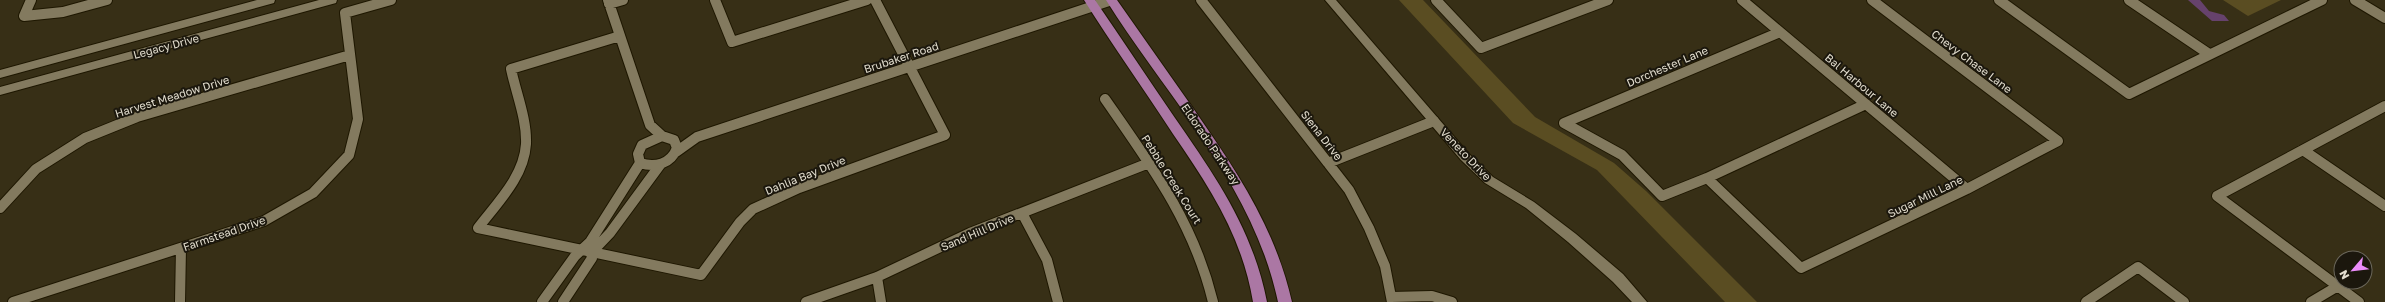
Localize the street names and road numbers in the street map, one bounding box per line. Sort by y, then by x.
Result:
street label: Chevy Chase Lane [1929,27,2015,95]
street label: Legacy Drive [132,31,200,61]
street label: Brubaker Road [862,39,940,75]
street label: Dorchester Lane [1624,43,1710,89]
street label: Bal Harbour Lane [1823,51,1901,119]
street label: Harvest Meadow Drive [113,72,231,120]
street label: Eldorado Parkway [1179,101,1243,187]
street label: Siena Drive [1299,108,1345,162]
street label: Veneto Drive [1438,125,1494,183]
street label: Pebble Creek Court [1139,132,1205,226]
street label: Dahlia Bay Drive [763,153,847,197]
street label: Sugar Mill Lane [1885,172,1965,220]
street label: Sand Hill Drive [939,211,1015,253]
street label: Farmstead Drive [181,213,267,253]

